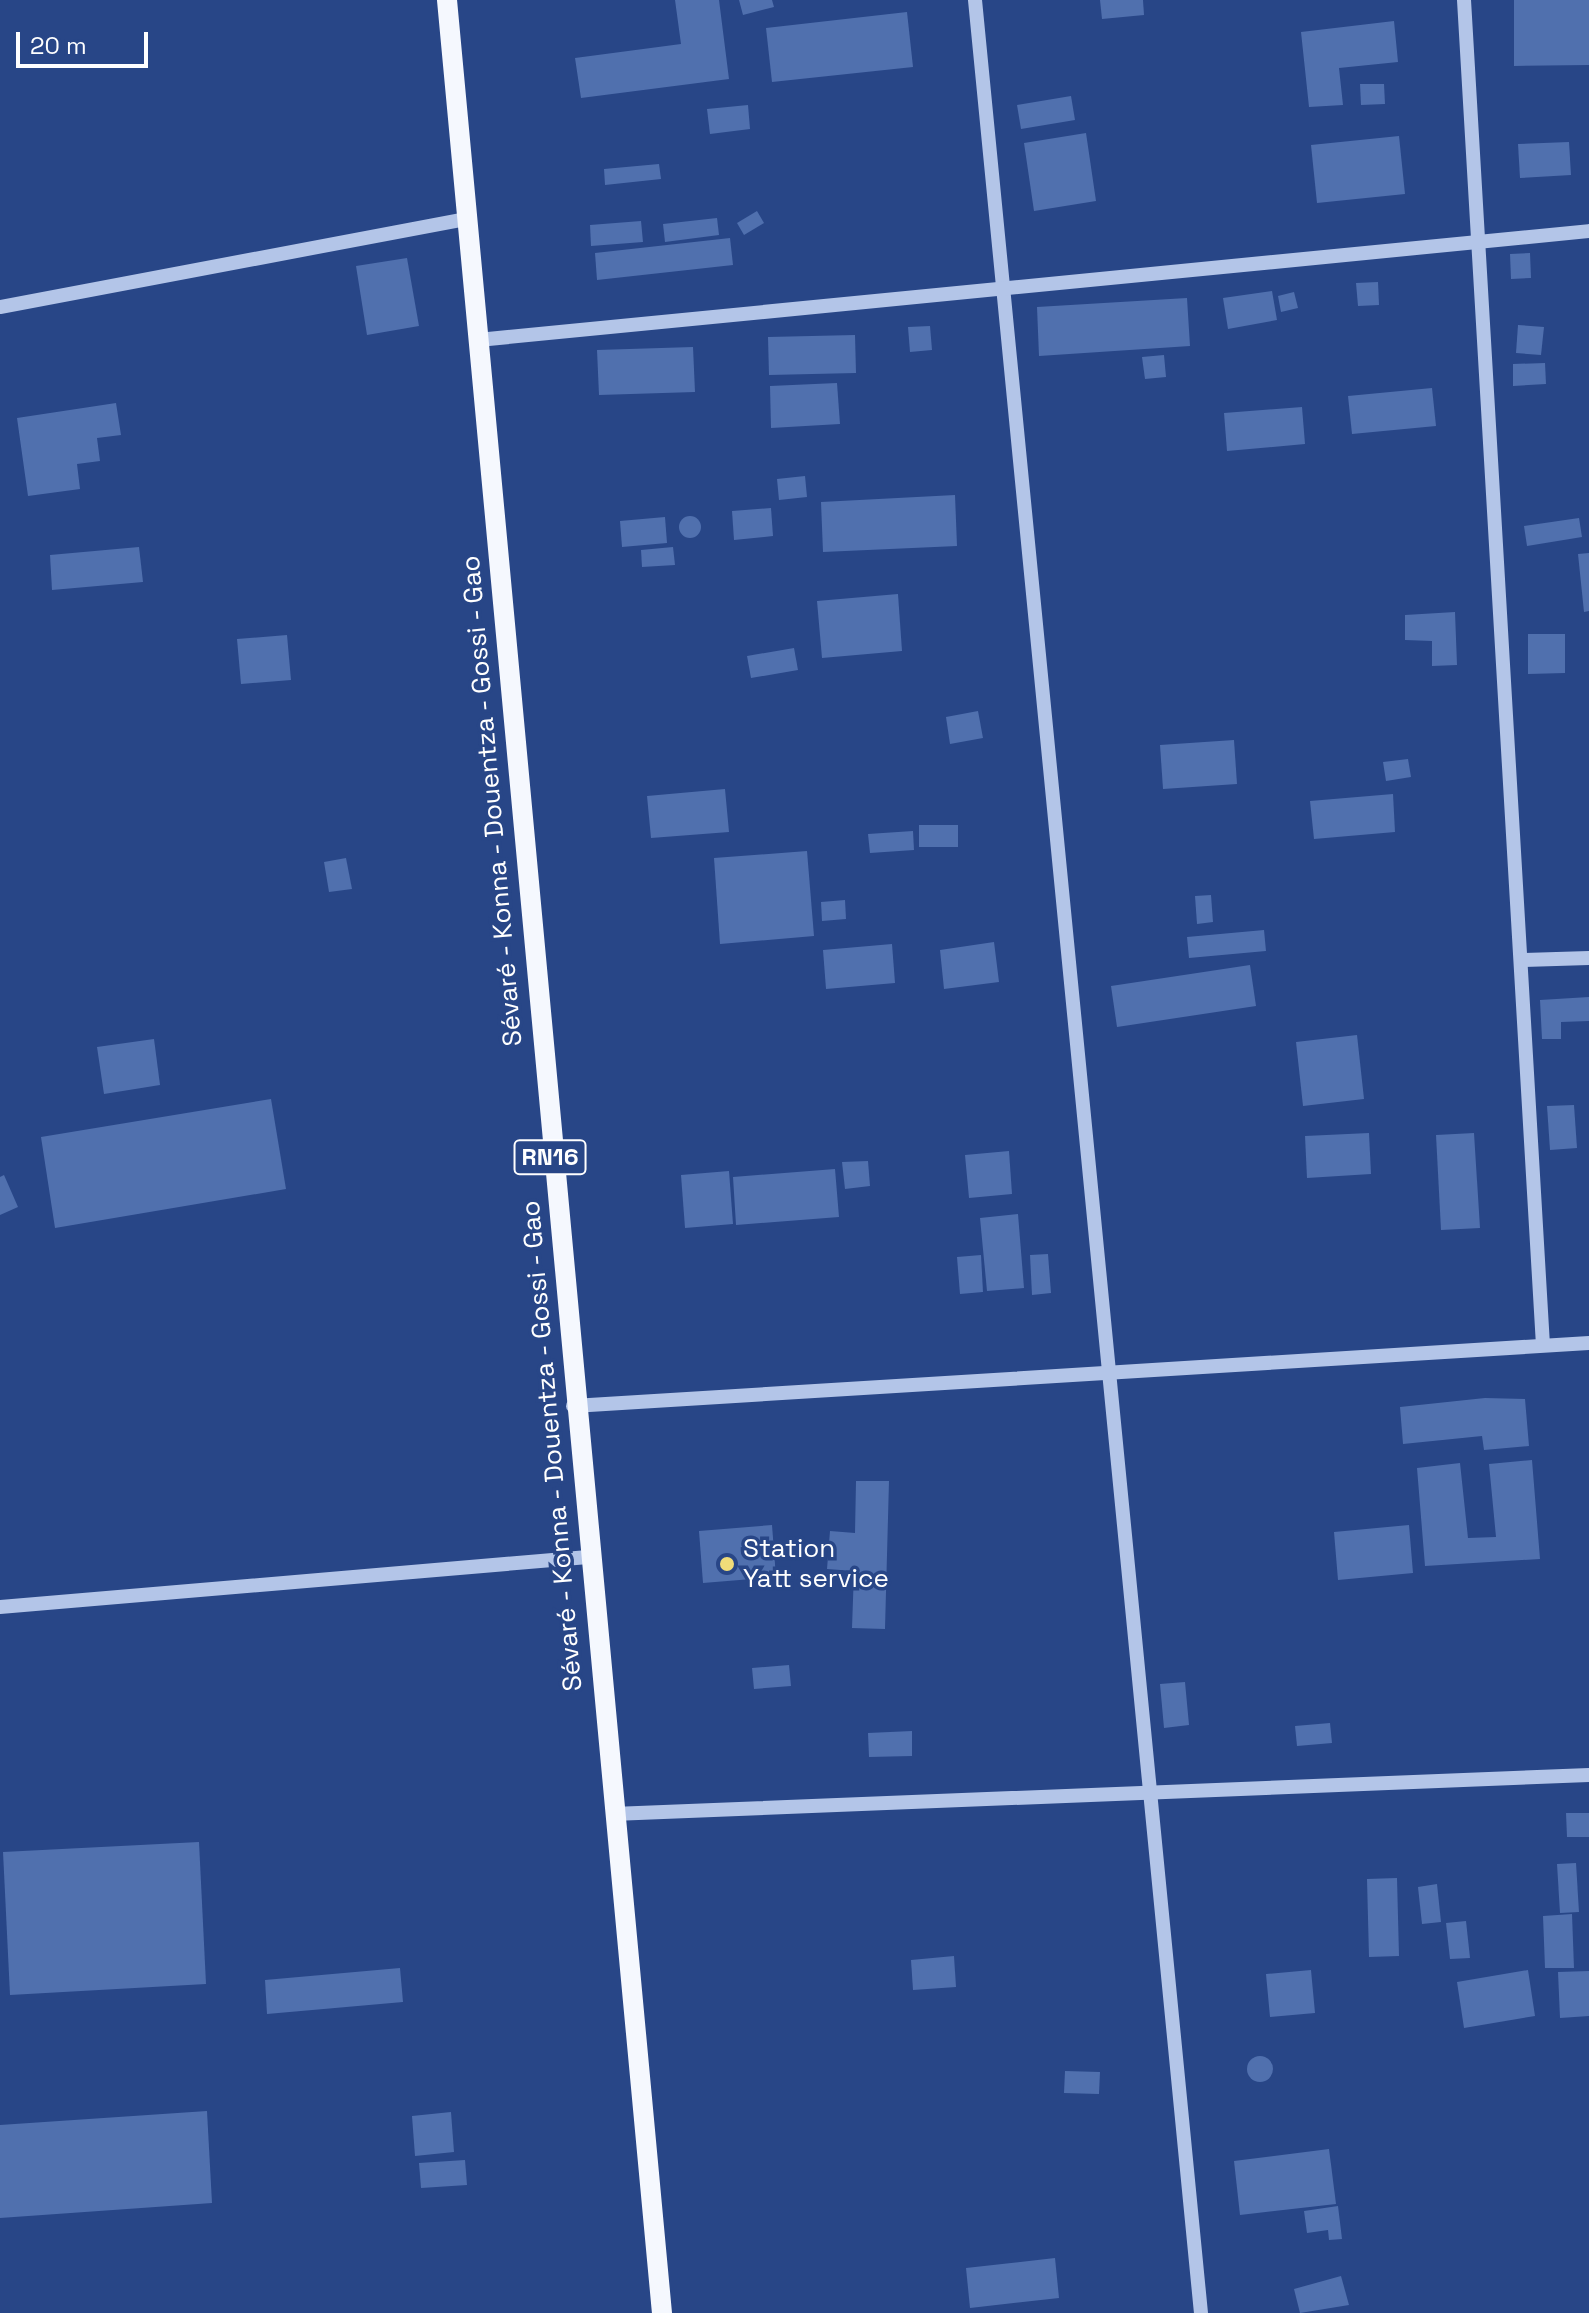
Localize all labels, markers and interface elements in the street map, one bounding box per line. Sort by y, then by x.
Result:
scale bar [20,16,152,66]
text: 20 m [30,30,87,61]
street label: Sévaré - Konna - Douentza - Gossi - Gao [455,551,529,1051]
road number: RN16 [512,1137,588,1177]
street label: Sévaré - Konna - Douentza - Gossi - Gao [515,1196,589,1696]
place label: Station Yatt service [743,1533,889,1594]
marker: Station Yatt service [718,1555,736,1573]

